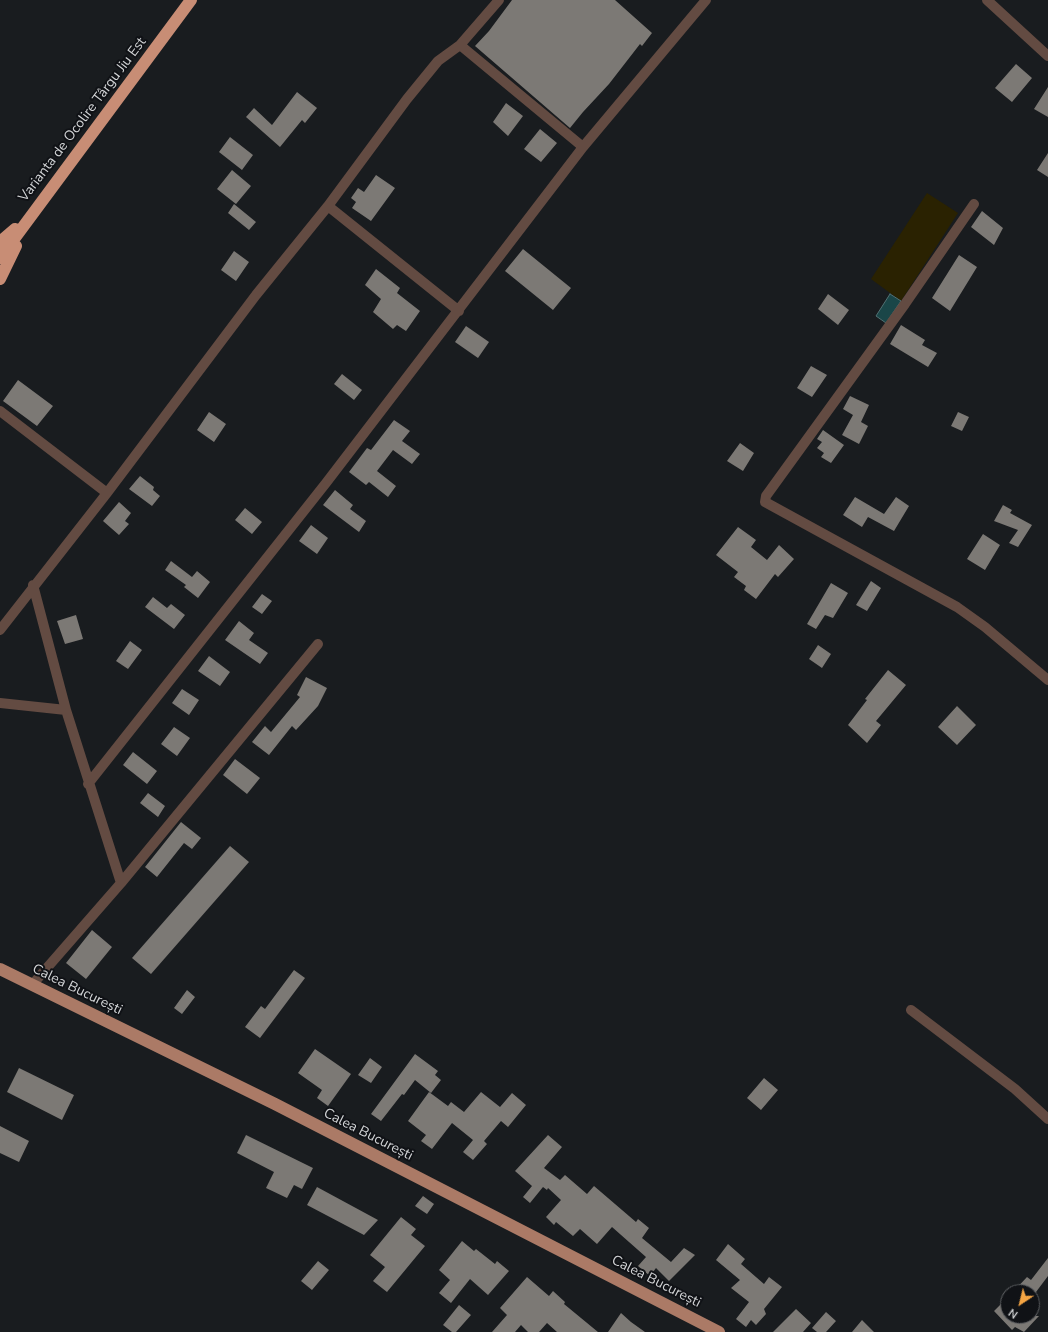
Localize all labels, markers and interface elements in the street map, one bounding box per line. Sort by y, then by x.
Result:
street label: Varianta de Ocolire Târgu Jiu Est [16,34,150,206]
street label: Calea București [29,961,125,1019]
street label: Calea București [321,1105,415,1165]
street label: Calea București [609,1252,703,1312]
north arrow [1000,1284,1040,1324]
text: N [1006,1305,1021,1322]

